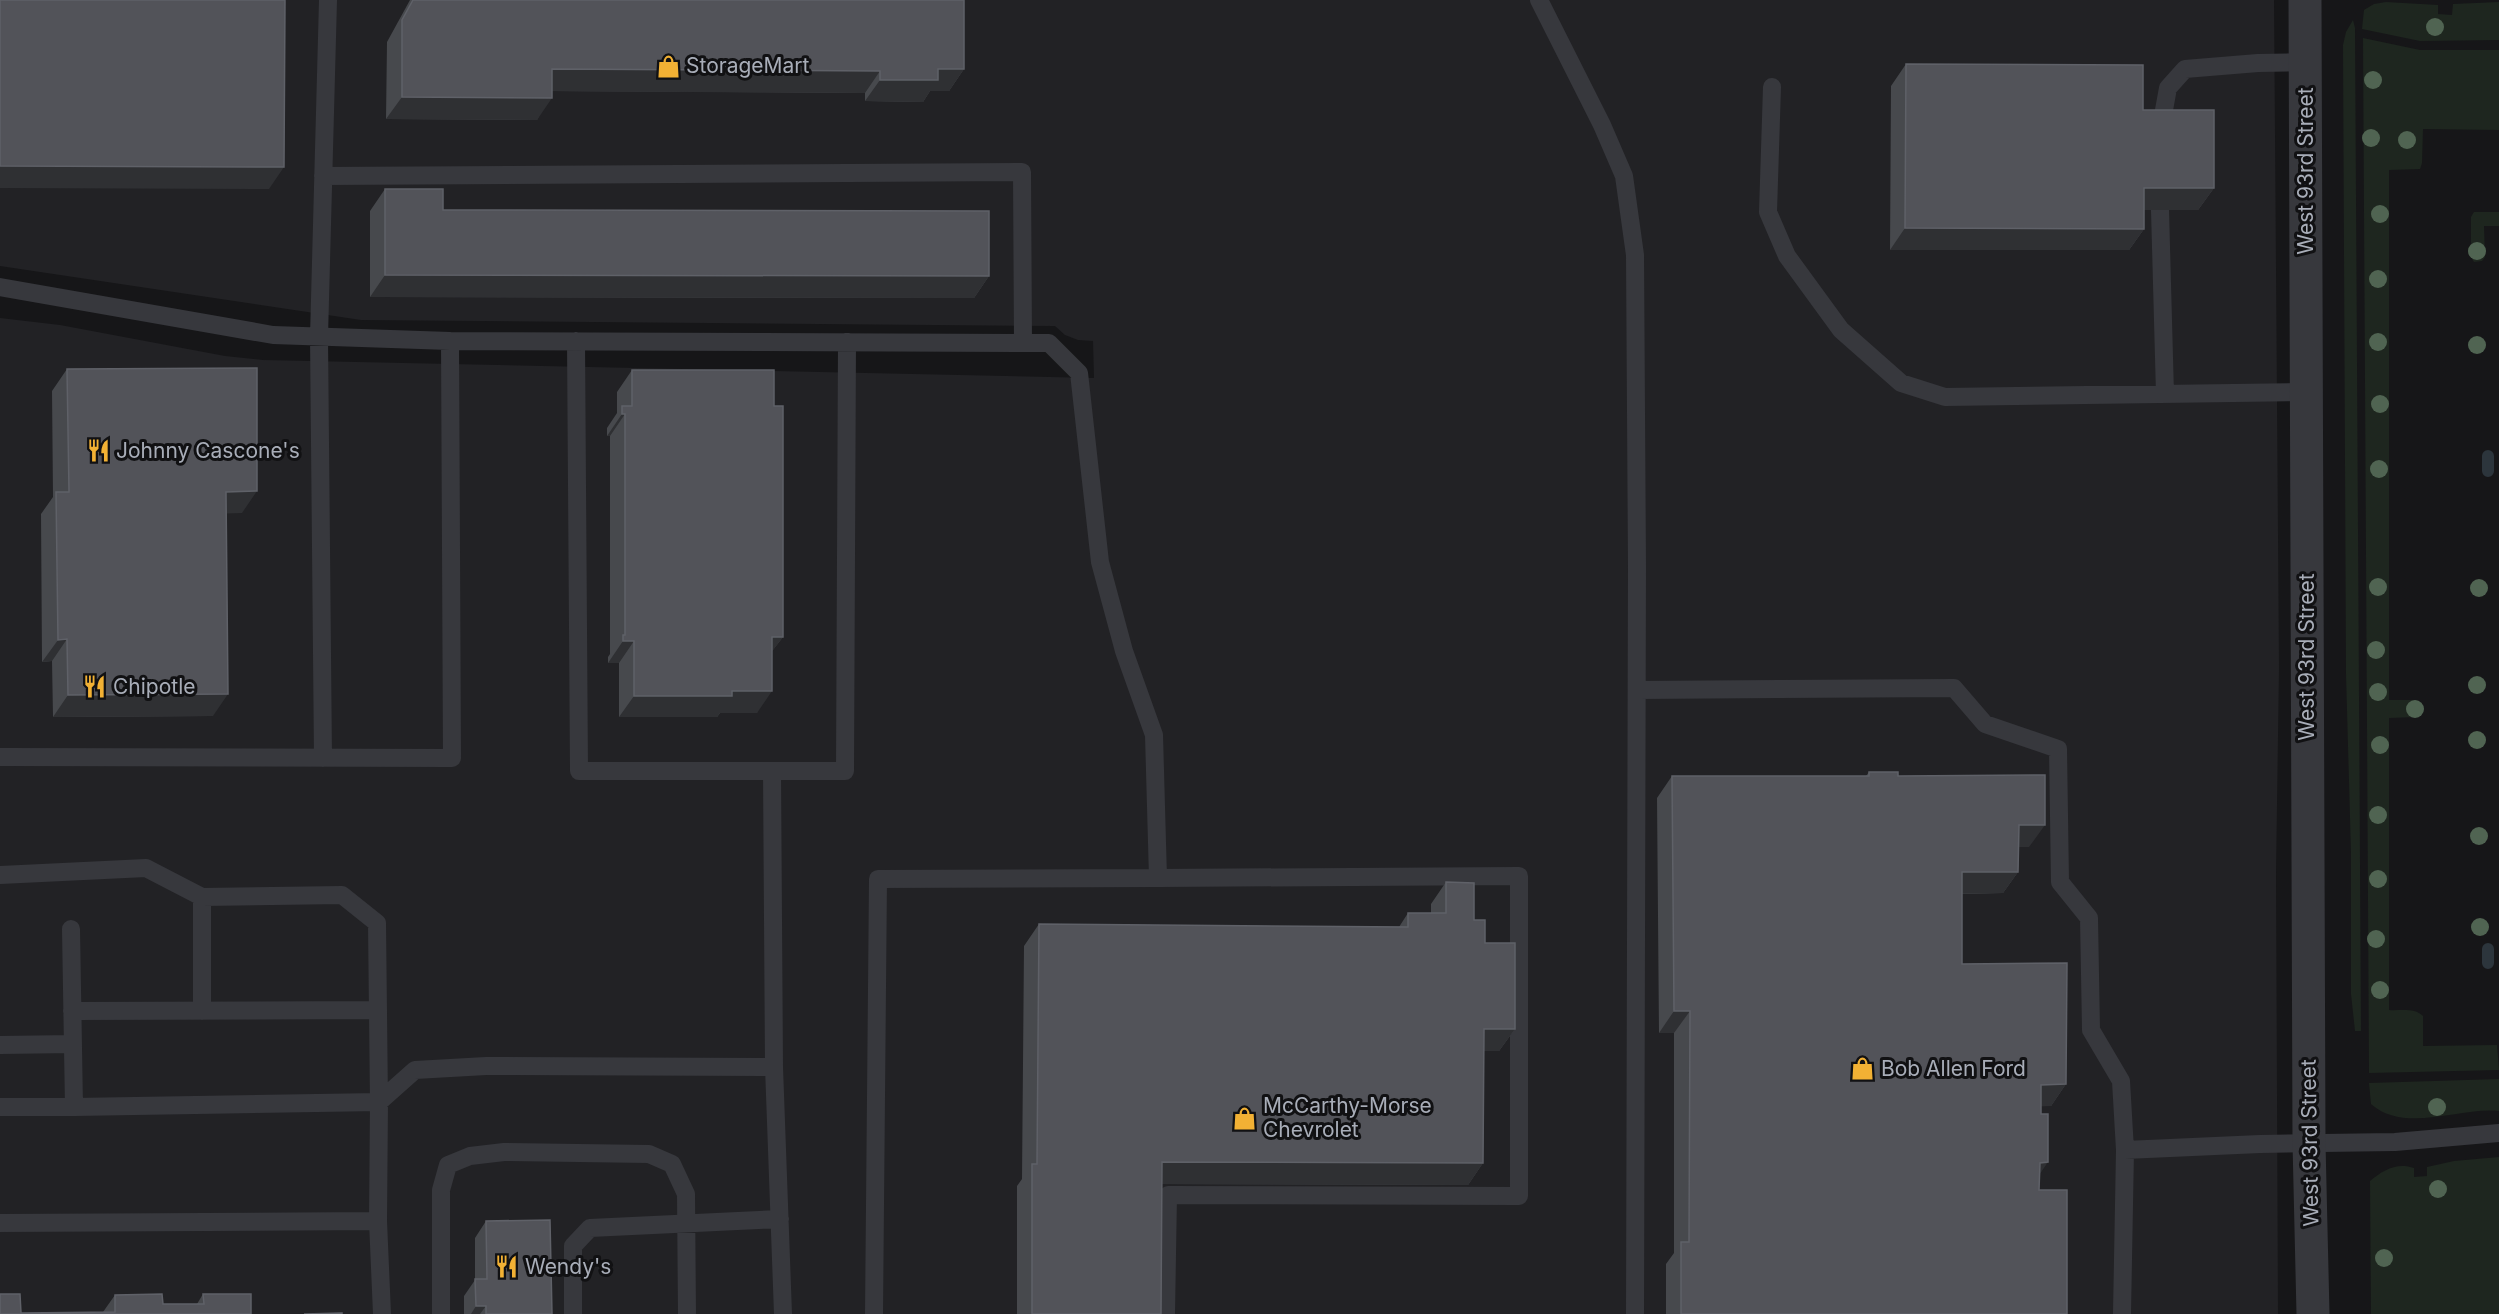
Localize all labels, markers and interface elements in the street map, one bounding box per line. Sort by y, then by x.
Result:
shop icon: StorageMart [655,53,681,79]
place label: StorageMart [686,53,810,78]
street label: West 93rd Street [2293,87,2318,255]
restaurant icon: Johnny Cascone's [85,438,111,464]
place label: Johnny Cascone's [116,438,300,463]
street label: West 93rd Street [2294,573,2319,741]
restaurant icon: Chipotle [82,674,108,700]
place label: Chipotle [113,674,196,699]
shop icon: Bob Allen Ford [1850,1056,1876,1082]
place label: Bob Allen Ford [1881,1056,2026,1081]
street label: West 93rd Street [2296,1059,2323,1227]
place label: McCarthy-Morse Chevrolet [1263,1093,1432,1142]
shop icon: McCarthy-Morse Chevrolet [1232,1105,1258,1131]
restaurant icon: Wendy's [494,1254,520,1280]
place label: Wendy's [525,1254,611,1279]

